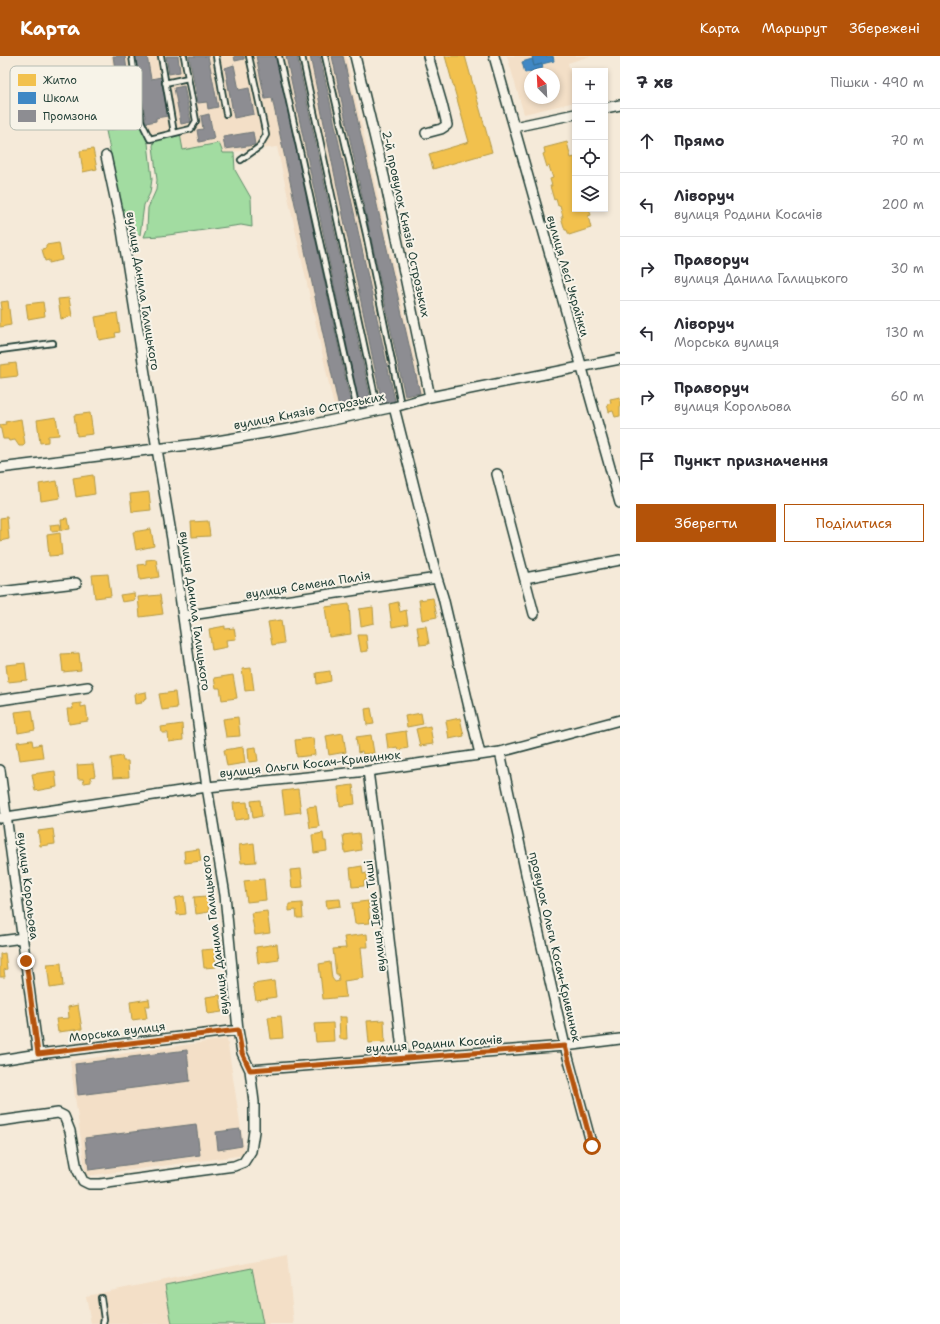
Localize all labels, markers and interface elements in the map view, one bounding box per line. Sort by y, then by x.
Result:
text: Карта [20,16,80,41]
text: Карта [700,19,740,37]
text: Маршрут [762,19,827,37]
text: Збережені [849,19,920,37]
legend [10,66,142,130]
north arrow [524,68,560,104]
map controls [572,68,608,212]
button: + [572,68,608,104]
text: 7 хв [636,71,673,93]
text: Житло [43,73,77,88]
text: Пішки · 490 m [830,74,924,91]
text: Школи [43,91,79,106]
button: − [572,104,608,140]
text: Промзона [43,109,97,124]
street label: 2-й провулок Князів Острозьких [378,129,434,319]
icon: ahead [636,130,658,152]
text: Прямо [674,131,724,151]
text: 70 m [890,132,924,149]
button: locate [572,140,608,176]
button: layers [572,176,608,212]
text: Ліворуч [674,186,734,206]
icon: left [636,194,658,216]
text: 200 m [882,196,924,213]
text: вулиця Родини Косачів [674,206,822,223]
street label: вулиця Данила Галицького [123,210,163,372]
street label: вулиця Лесі Українки [543,213,593,339]
text: Праворуч [674,250,749,270]
icon: right [636,258,658,280]
text: 30 m [890,260,924,277]
text: вулиця Данила Галицького [674,270,848,287]
text: Ліворуч [674,314,734,334]
icon: left [636,322,658,344]
text: 130 m [886,324,924,341]
text: Морська вулиця [674,334,779,351]
text: Праворуч [674,378,749,398]
icon: right [636,386,658,408]
text: 60 m [891,388,924,405]
street label: вулиця Князів Острозьких [232,389,386,433]
text: вулиця Корольова [674,398,791,415]
icon: arrive [636,450,658,472]
text: Пункт призначення [674,451,829,471]
button: Зберегти [636,504,776,542]
button: Поділитися [784,504,924,542]
street label: вулиця Данила Галицького [176,530,214,692]
street label: вулиця Семена Палія [244,567,372,603]
street label: вулиця Ольги Косач-Кривинюк [219,746,402,781]
street label: вулиця Корольова [13,831,43,941]
street label: провулок Ольги Косач-Кривинюк [525,850,585,1044]
street label: вулиця Данила Галицького [197,854,233,1016]
street label: вулиця Івана Тиші [360,859,390,973]
route end [17,952,35,970]
street label: Морська вулиця [68,1018,166,1046]
street label: вулиця Родини Косачів [365,1031,503,1057]
route start [583,1137,601,1155]

